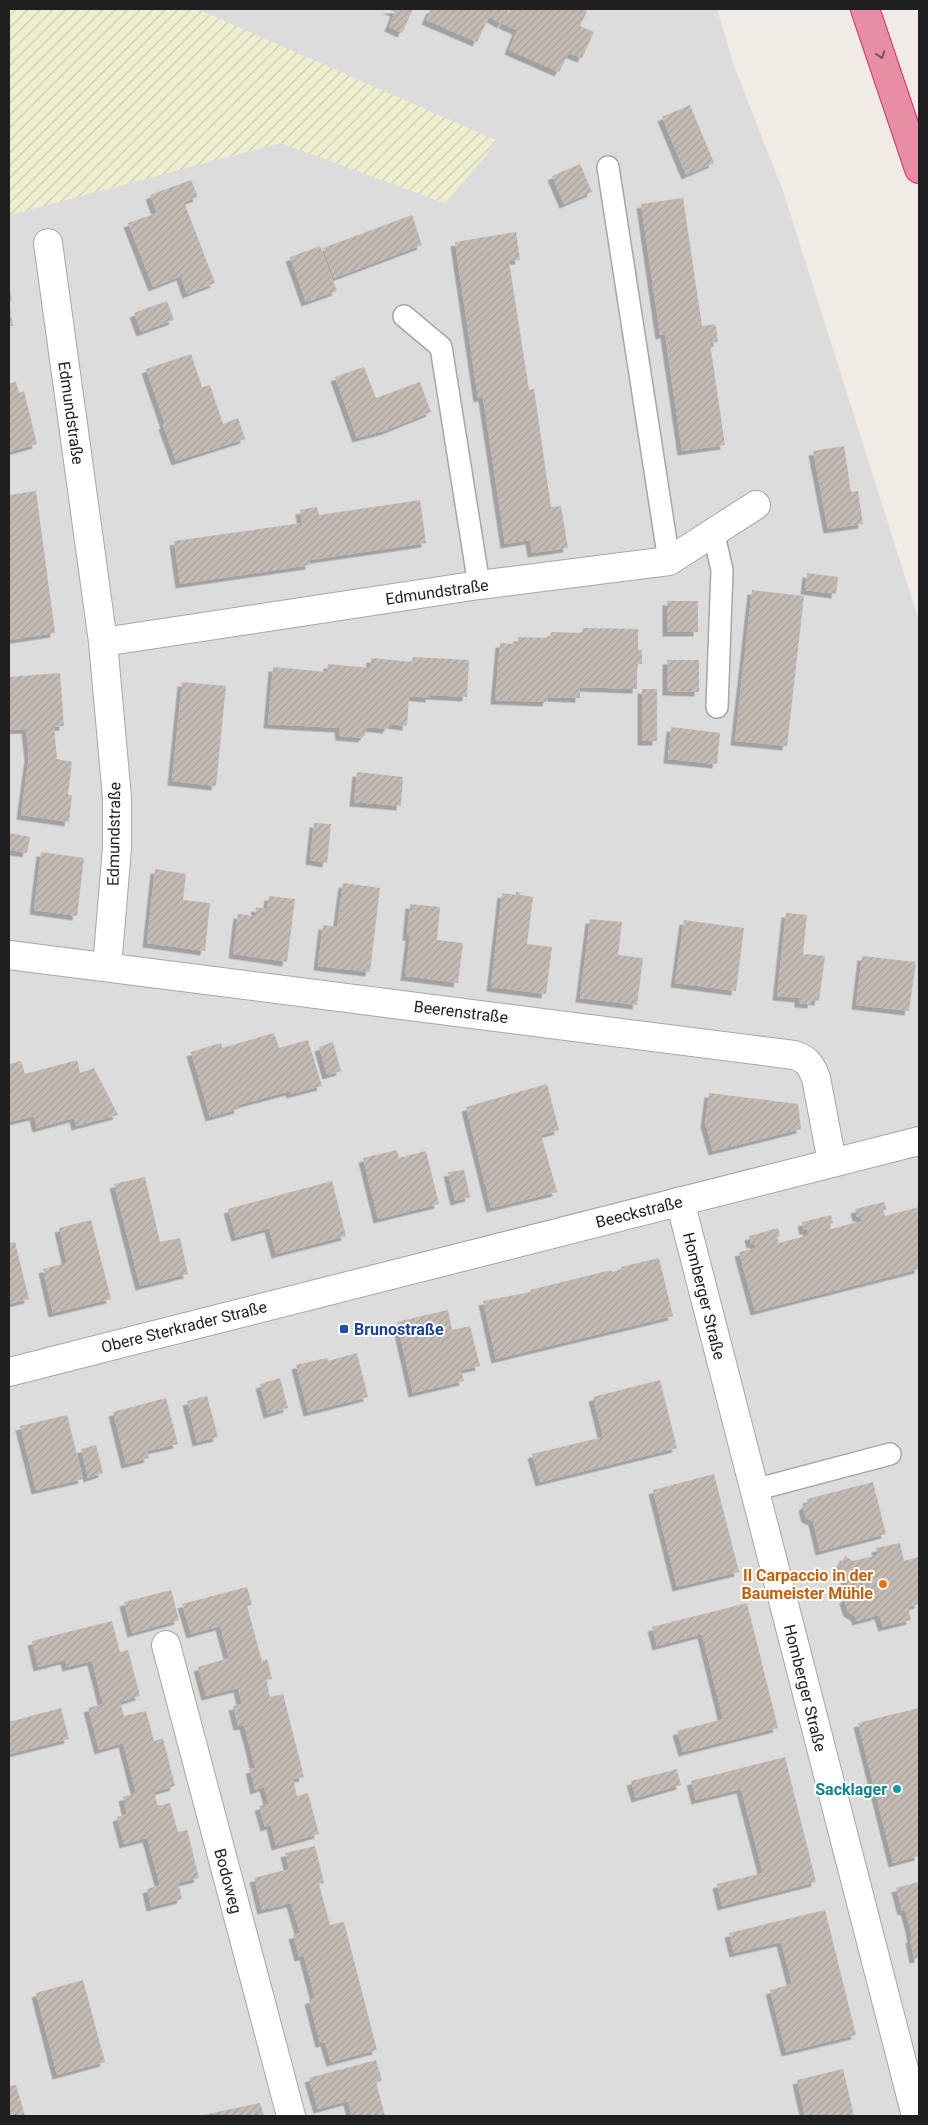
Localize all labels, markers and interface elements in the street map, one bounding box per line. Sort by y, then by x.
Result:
one-way arrow [875,50,885,59]
street label: Edmundstraße [54,360,88,466]
street label: Edmundstraße [384,575,490,609]
street label: Edmundstraße [104,782,124,886]
street label: Beerenstraße [413,997,509,1027]
street label: Beeckstraße [594,1192,684,1232]
street label: Homberger Straße [679,1230,729,1362]
street label: Obere Sterkrader Straße [99,1297,269,1357]
place label: Brunostraße [354,1320,444,1339]
marker: Brunostraße [338,1323,350,1335]
place label: Il Carpaccio in der Baumeister Mühle [742,1566,873,1603]
marker: Il Carpaccio in der Baumeister Mühle [877,1578,889,1590]
street label: Homberger Straße [780,1622,830,1754]
place label: Sacklager [815,1780,887,1799]
marker: Sacklager [891,1783,903,1795]
street label: Bodoweg [210,1846,246,1916]

